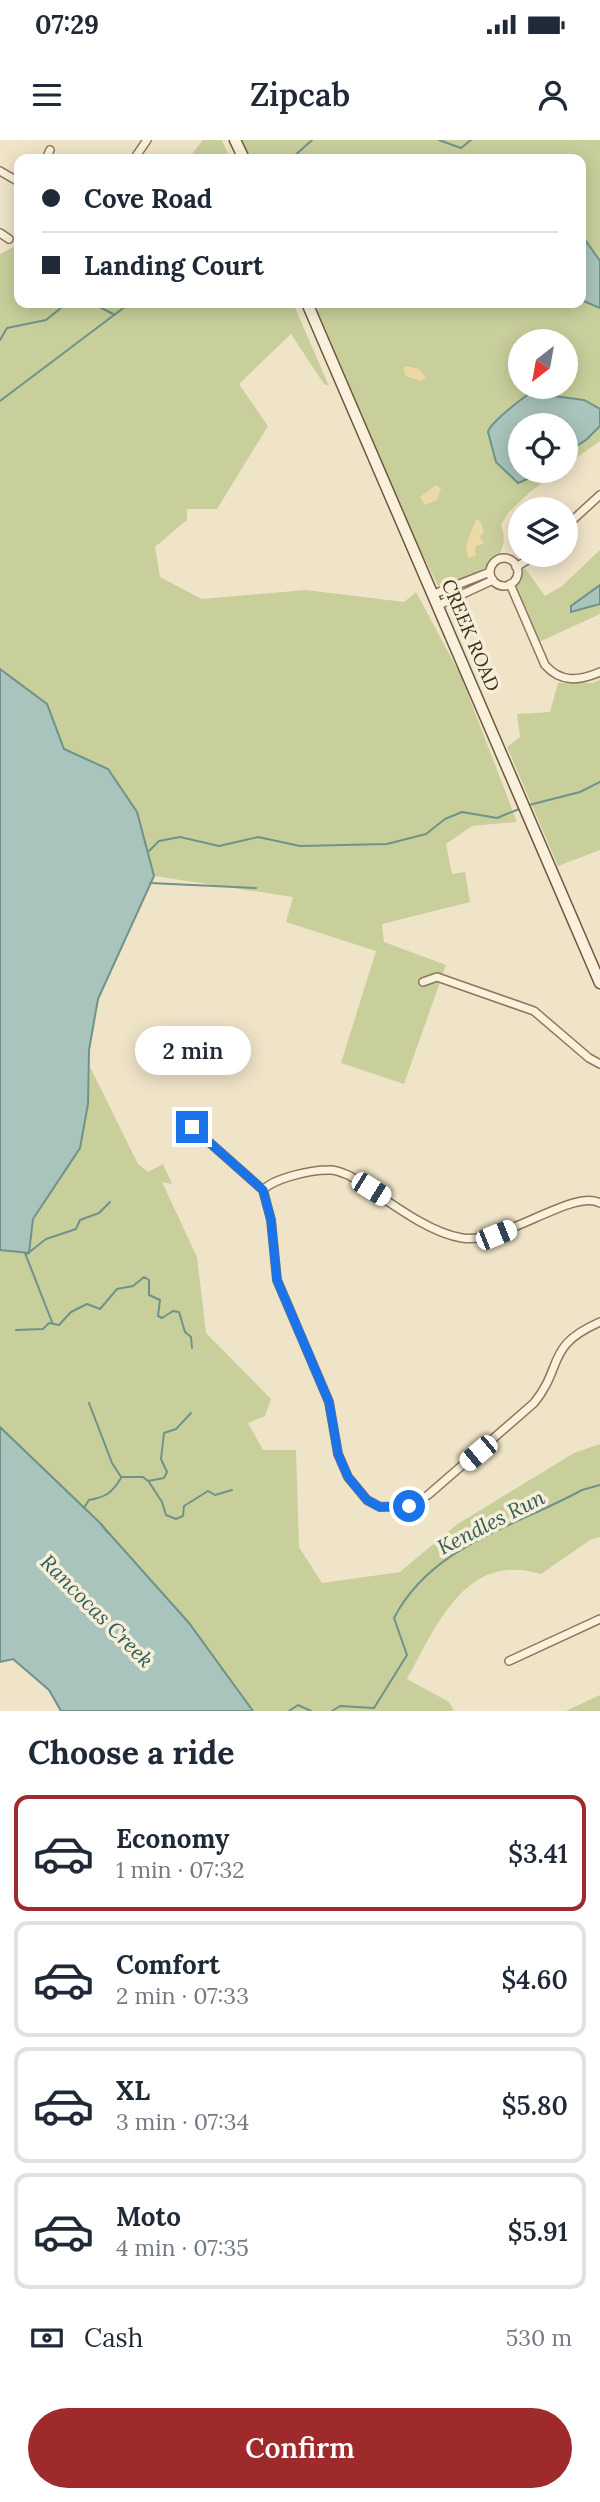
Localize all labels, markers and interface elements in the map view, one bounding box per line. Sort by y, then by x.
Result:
text: 07:29 [35,8,99,41]
text: Zipcab [250,74,350,115]
icon: menu [28,76,66,114]
icon: person [534,76,572,114]
text: Cove Road [84,182,212,215]
text: Landing Court [84,249,264,282]
north arrow [508,329,578,399]
map controls [508,329,578,567]
button: locate [508,413,578,483]
button: layers [508,497,578,567]
street label: CREEK ROAD [437,575,505,695]
callout: 2 min [134,1026,250,1074]
text: 2 min [163,1036,223,1065]
route end [176,1111,208,1143]
car [348,1169,395,1209]
car [473,1217,520,1253]
car [456,1431,501,1475]
water label: Kendles Run [433,1483,549,1561]
route start [393,1490,425,1522]
water label: Rancocas Creek [35,1549,159,1673]
text: Choose a ride [28,1732,235,1773]
icon: car [32,1822,95,1885]
text: Economy [116,1822,229,1855]
text: $3.41 [508,1837,568,1870]
text: 1 min · 07:32 [116,1855,245,1884]
icon: car [32,1948,95,2011]
text: Comfort [116,1948,220,1981]
text: $4.60 [502,1963,568,1996]
text: 2 min · 07:33 [116,1981,249,2010]
icon: car [32,2074,95,2137]
text: XL [116,2074,150,2107]
text: $5.80 [502,2089,568,2122]
text: 3 min · 07:34 [116,2107,249,2136]
icon: car [32,2200,95,2263]
text: Moto [116,2200,181,2233]
text: $5.91 [508,2215,568,2248]
text: 4 min · 07:35 [116,2233,249,2262]
icon: cash [28,2319,66,2357]
text: Cash [84,2321,143,2354]
text: 530 m [506,2323,572,2352]
button: Confirm [28,2408,572,2488]

